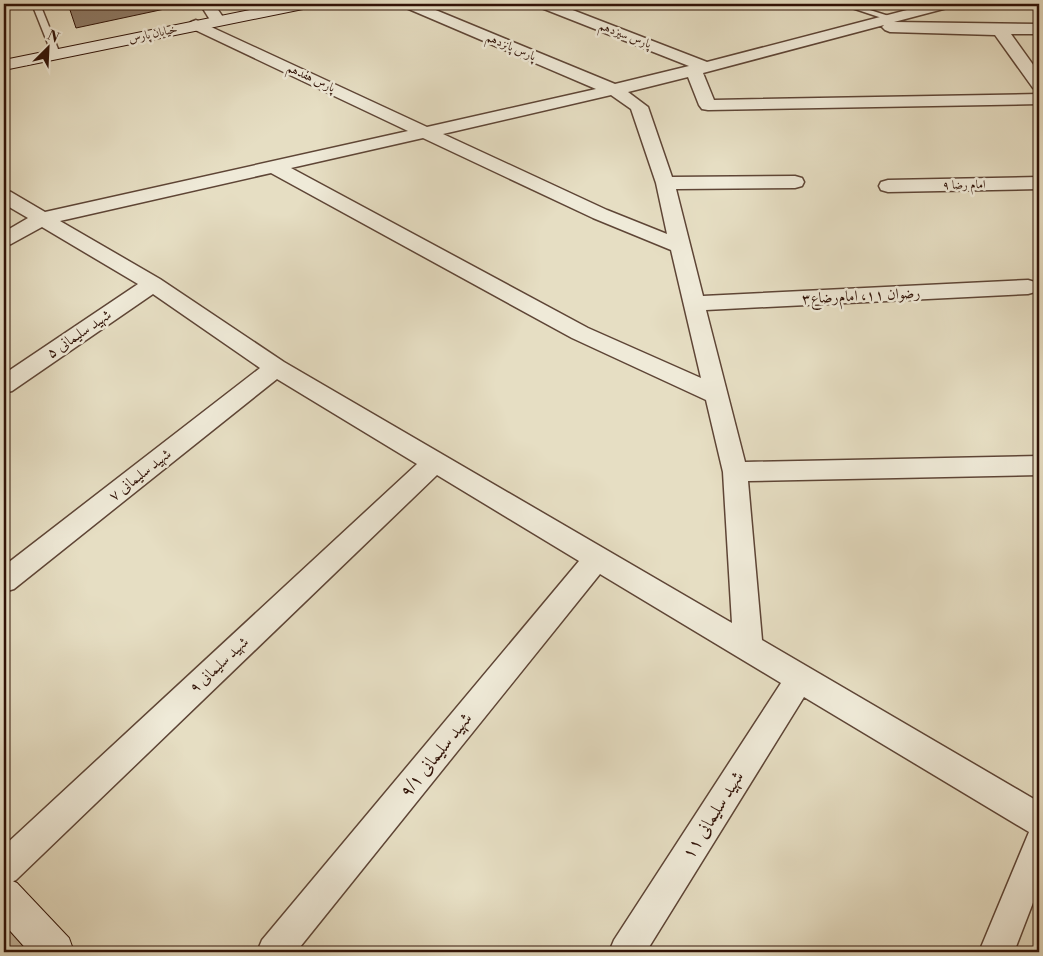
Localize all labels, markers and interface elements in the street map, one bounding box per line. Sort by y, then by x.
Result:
street label: پارس‌ سیزدهم [596,18,654,55]
street label: خیابان پارس [127,21,179,47]
north arrow [22,22,72,72]
text: N [44,27,62,48]
street label: پارس‌ پانزدهم [483,30,539,67]
street label: پارس‌ هفدهم [283,60,338,99]
street label: امام رضا ۹ [942,177,986,196]
street label: رضوان ۱۱، امام‌رضا‌ع‌۳ [801,283,921,312]
street label: شهید سلیمانی ۵ [43,305,115,363]
street label: شهید سلیمانی ۷ [105,445,175,505]
street label: شهید سلیمانی ۹ [185,633,253,697]
street label: شهید سلیمانی ۹/۱ [395,708,477,802]
street label: شهید سلیمانی ۱۱ [677,767,749,863]

